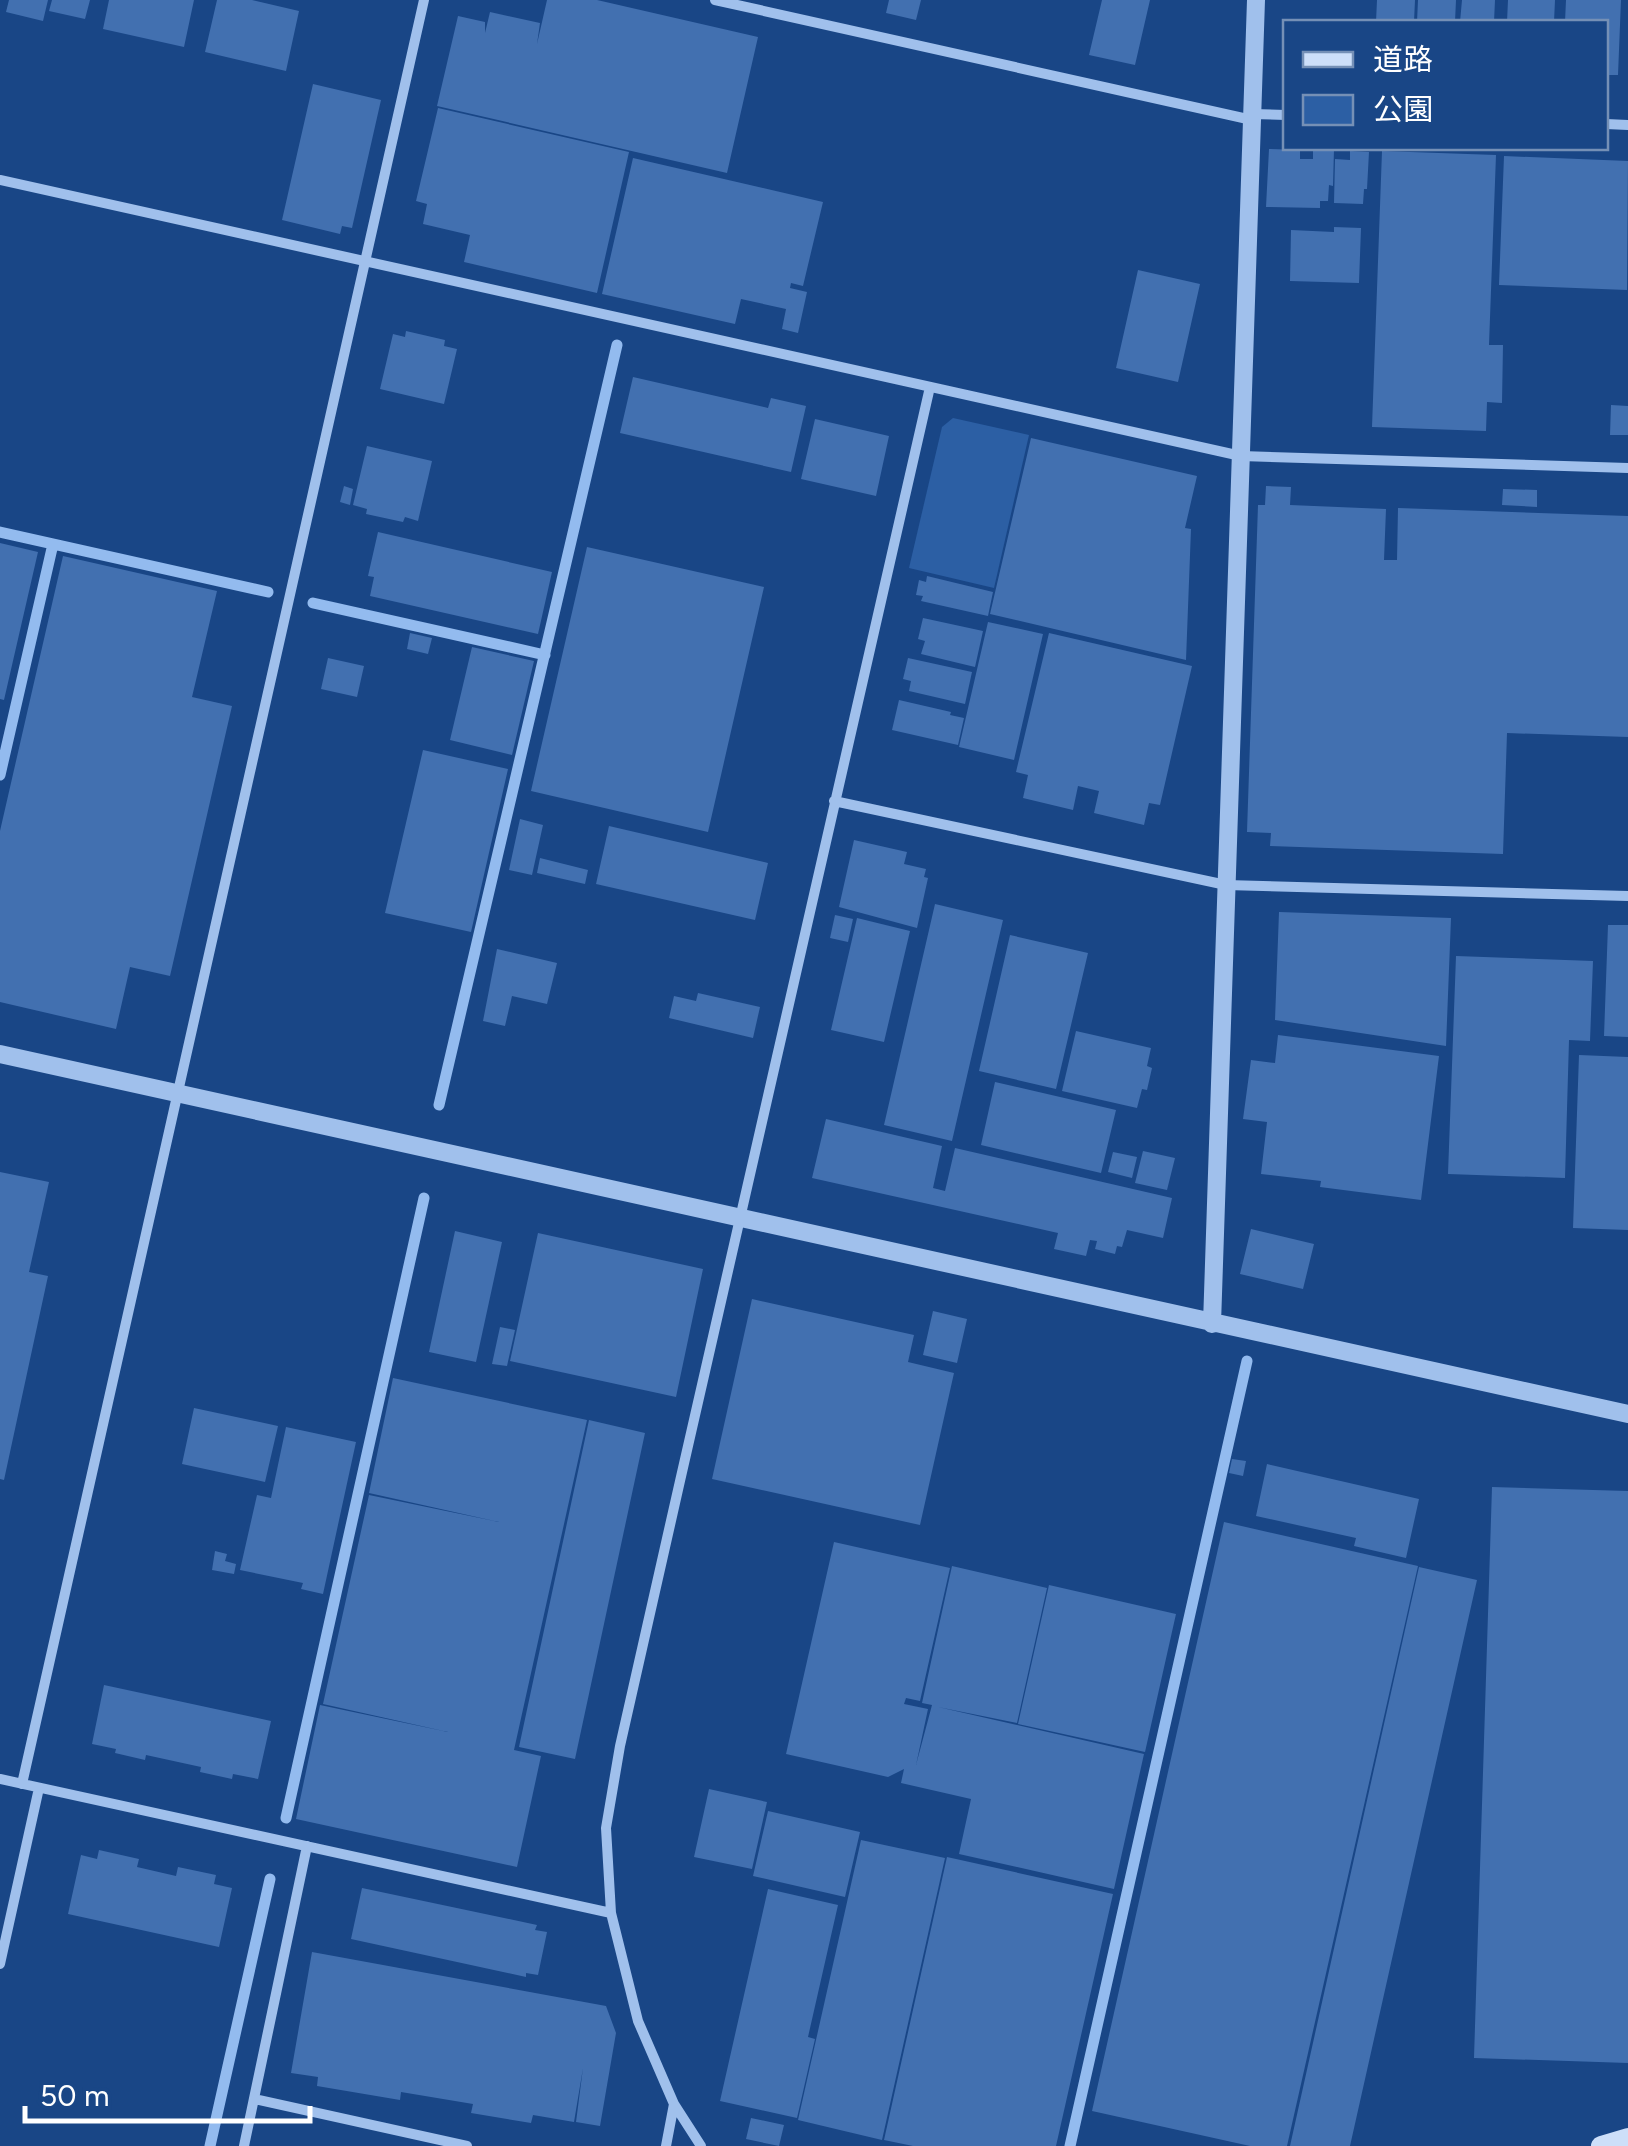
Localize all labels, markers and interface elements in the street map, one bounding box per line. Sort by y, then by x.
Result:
legend [1283,20,1608,150]
text: 道路 [1373,41,1433,78]
text: 公園 [1373,91,1433,128]
scale bar [25,2061,310,2123]
text: 50 m [40,2077,109,2114]

